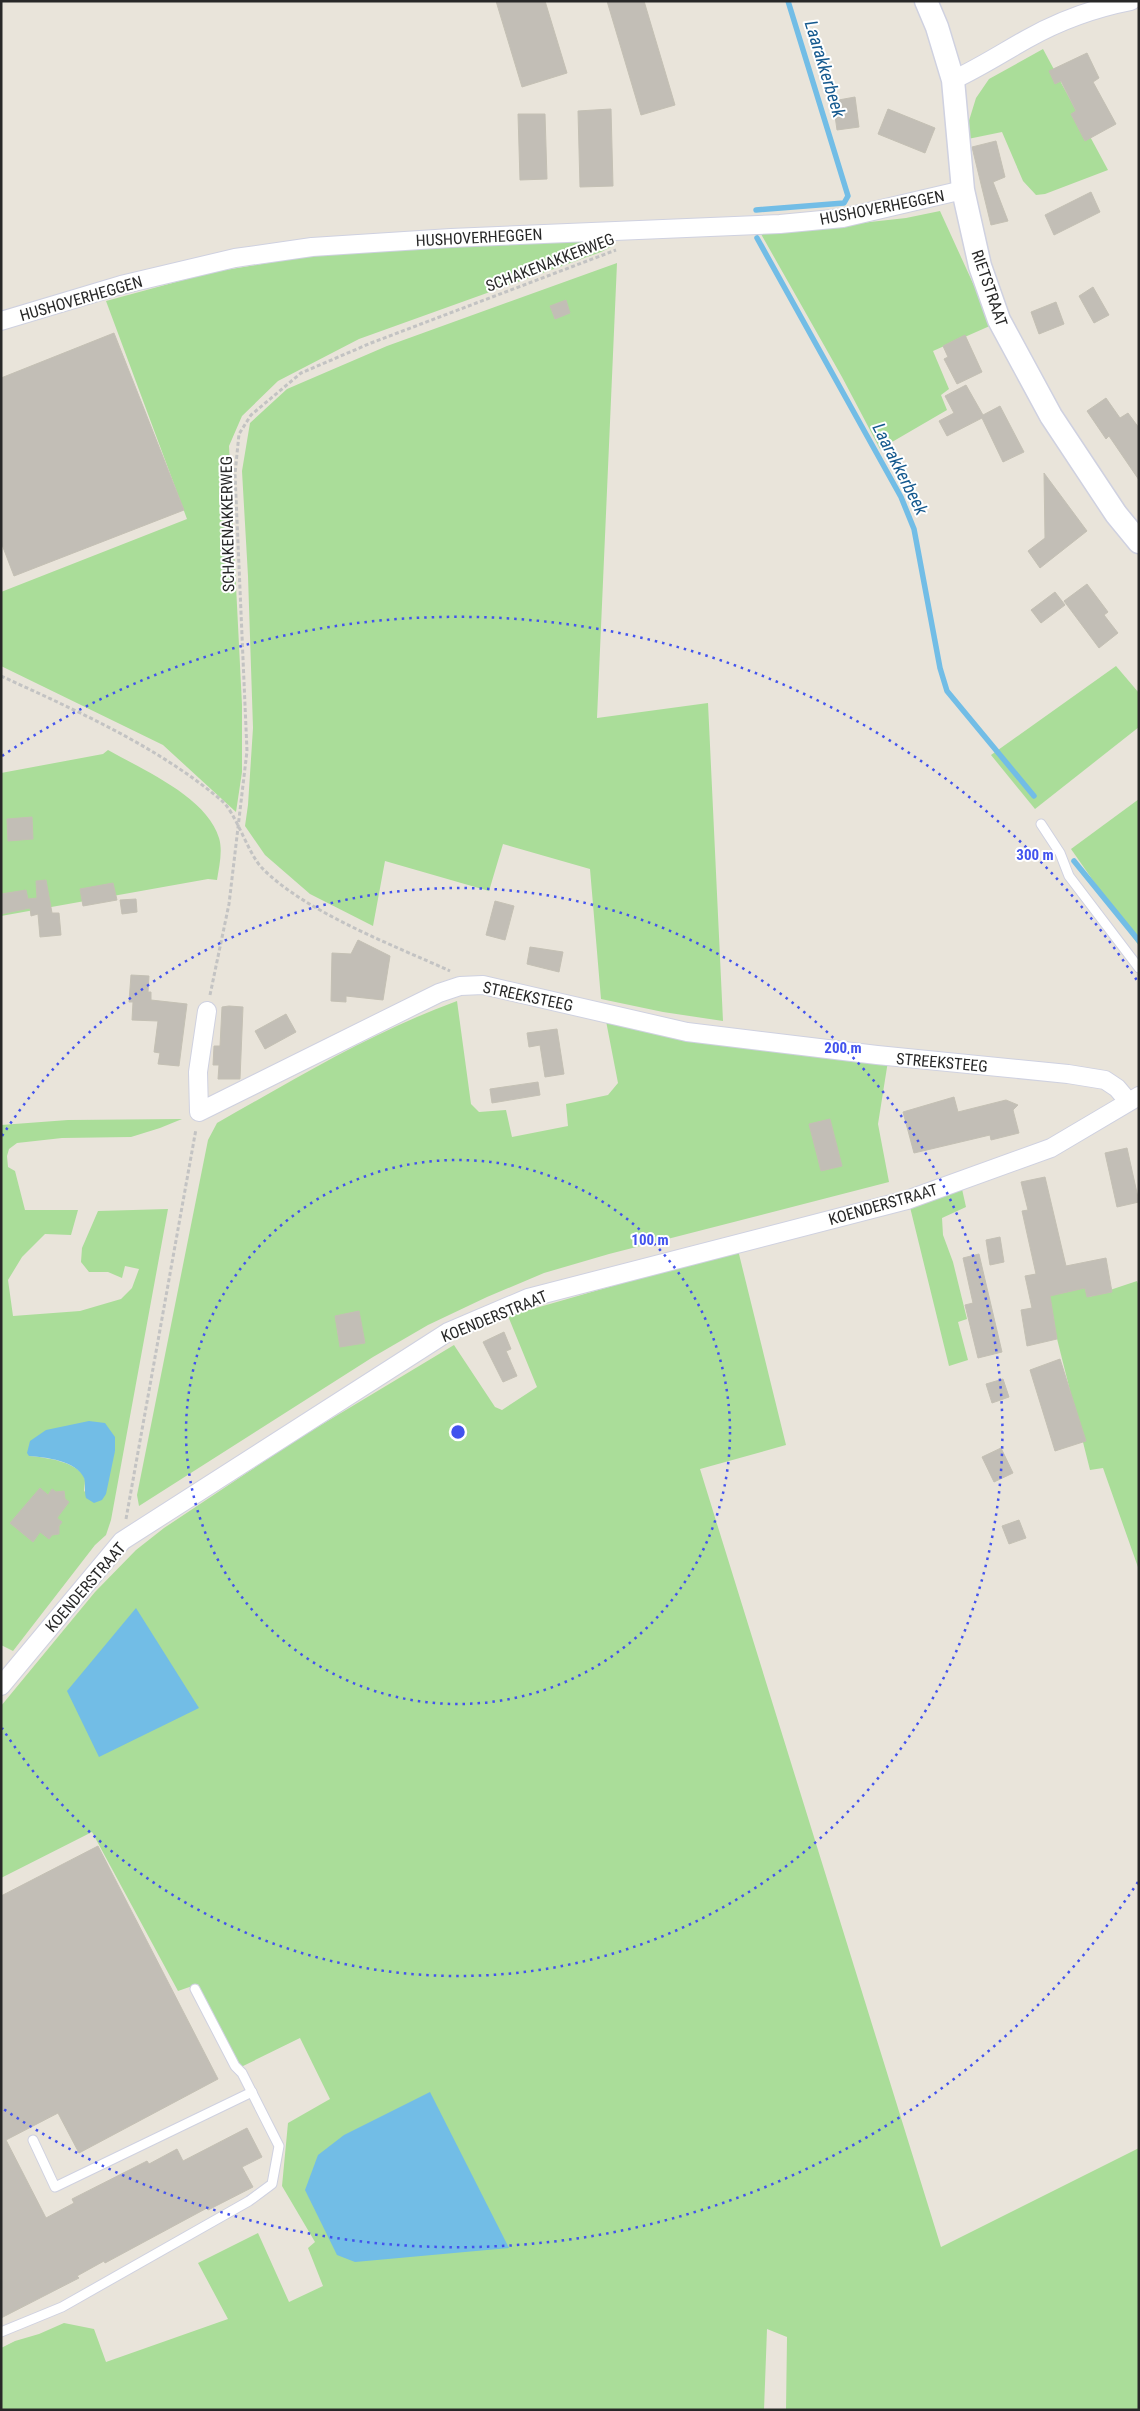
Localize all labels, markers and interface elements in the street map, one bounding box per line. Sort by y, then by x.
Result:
water label: Laarakkerbeek [801,18,851,121]
street label: HUSHOVERHEGGEN [818,186,946,229]
street label: HUSHOVERHEGGEN [415,225,543,250]
street label: SCHAKENAKKERWEG [483,229,617,296]
street label: RIETSTRAAT [968,247,1011,329]
street label: HUSHOVERHEGGEN [18,272,145,325]
water label: Laarakkerbeek [868,419,933,519]
street label: SCHAKENAKKERWEG [217,456,238,592]
text: 300 m [1016,846,1054,864]
street label: STREEKSTEEG [481,978,575,1015]
text: 200 m [824,1039,862,1057]
street label: STREEKSTEEG [895,1049,988,1076]
street label: KOENDERSTRAAT [826,1180,940,1229]
text: 100 m [631,1231,669,1249]
street label: KOENDERSTRAAT [439,1287,550,1346]
centre of rings [449,1423,467,1441]
street label: KOENDERSTRAAT [41,1539,129,1636]

